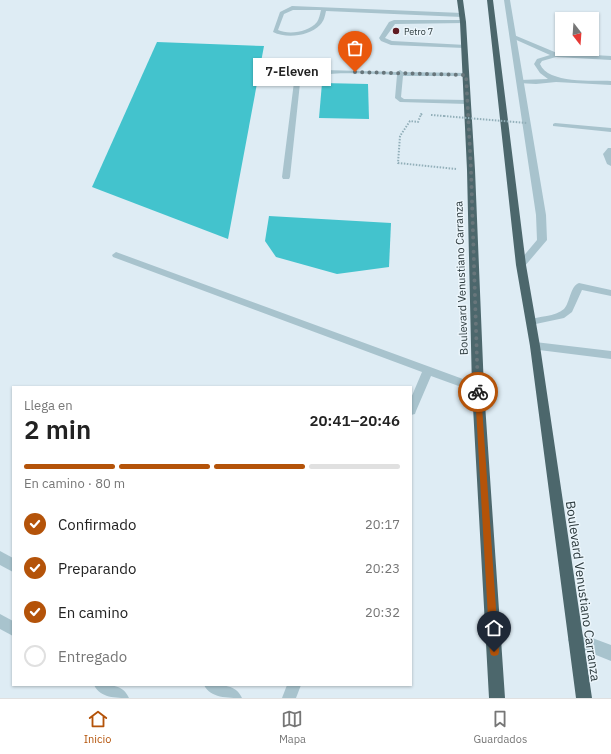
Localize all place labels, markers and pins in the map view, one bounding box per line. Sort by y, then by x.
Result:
marker: Petro 7 [391,26,401,36]
place label: Petro 7 [404,26,433,37]
pin [338,31,372,72]
callout: 7-Eleven [253,58,331,86]
pin [477,611,511,652]

